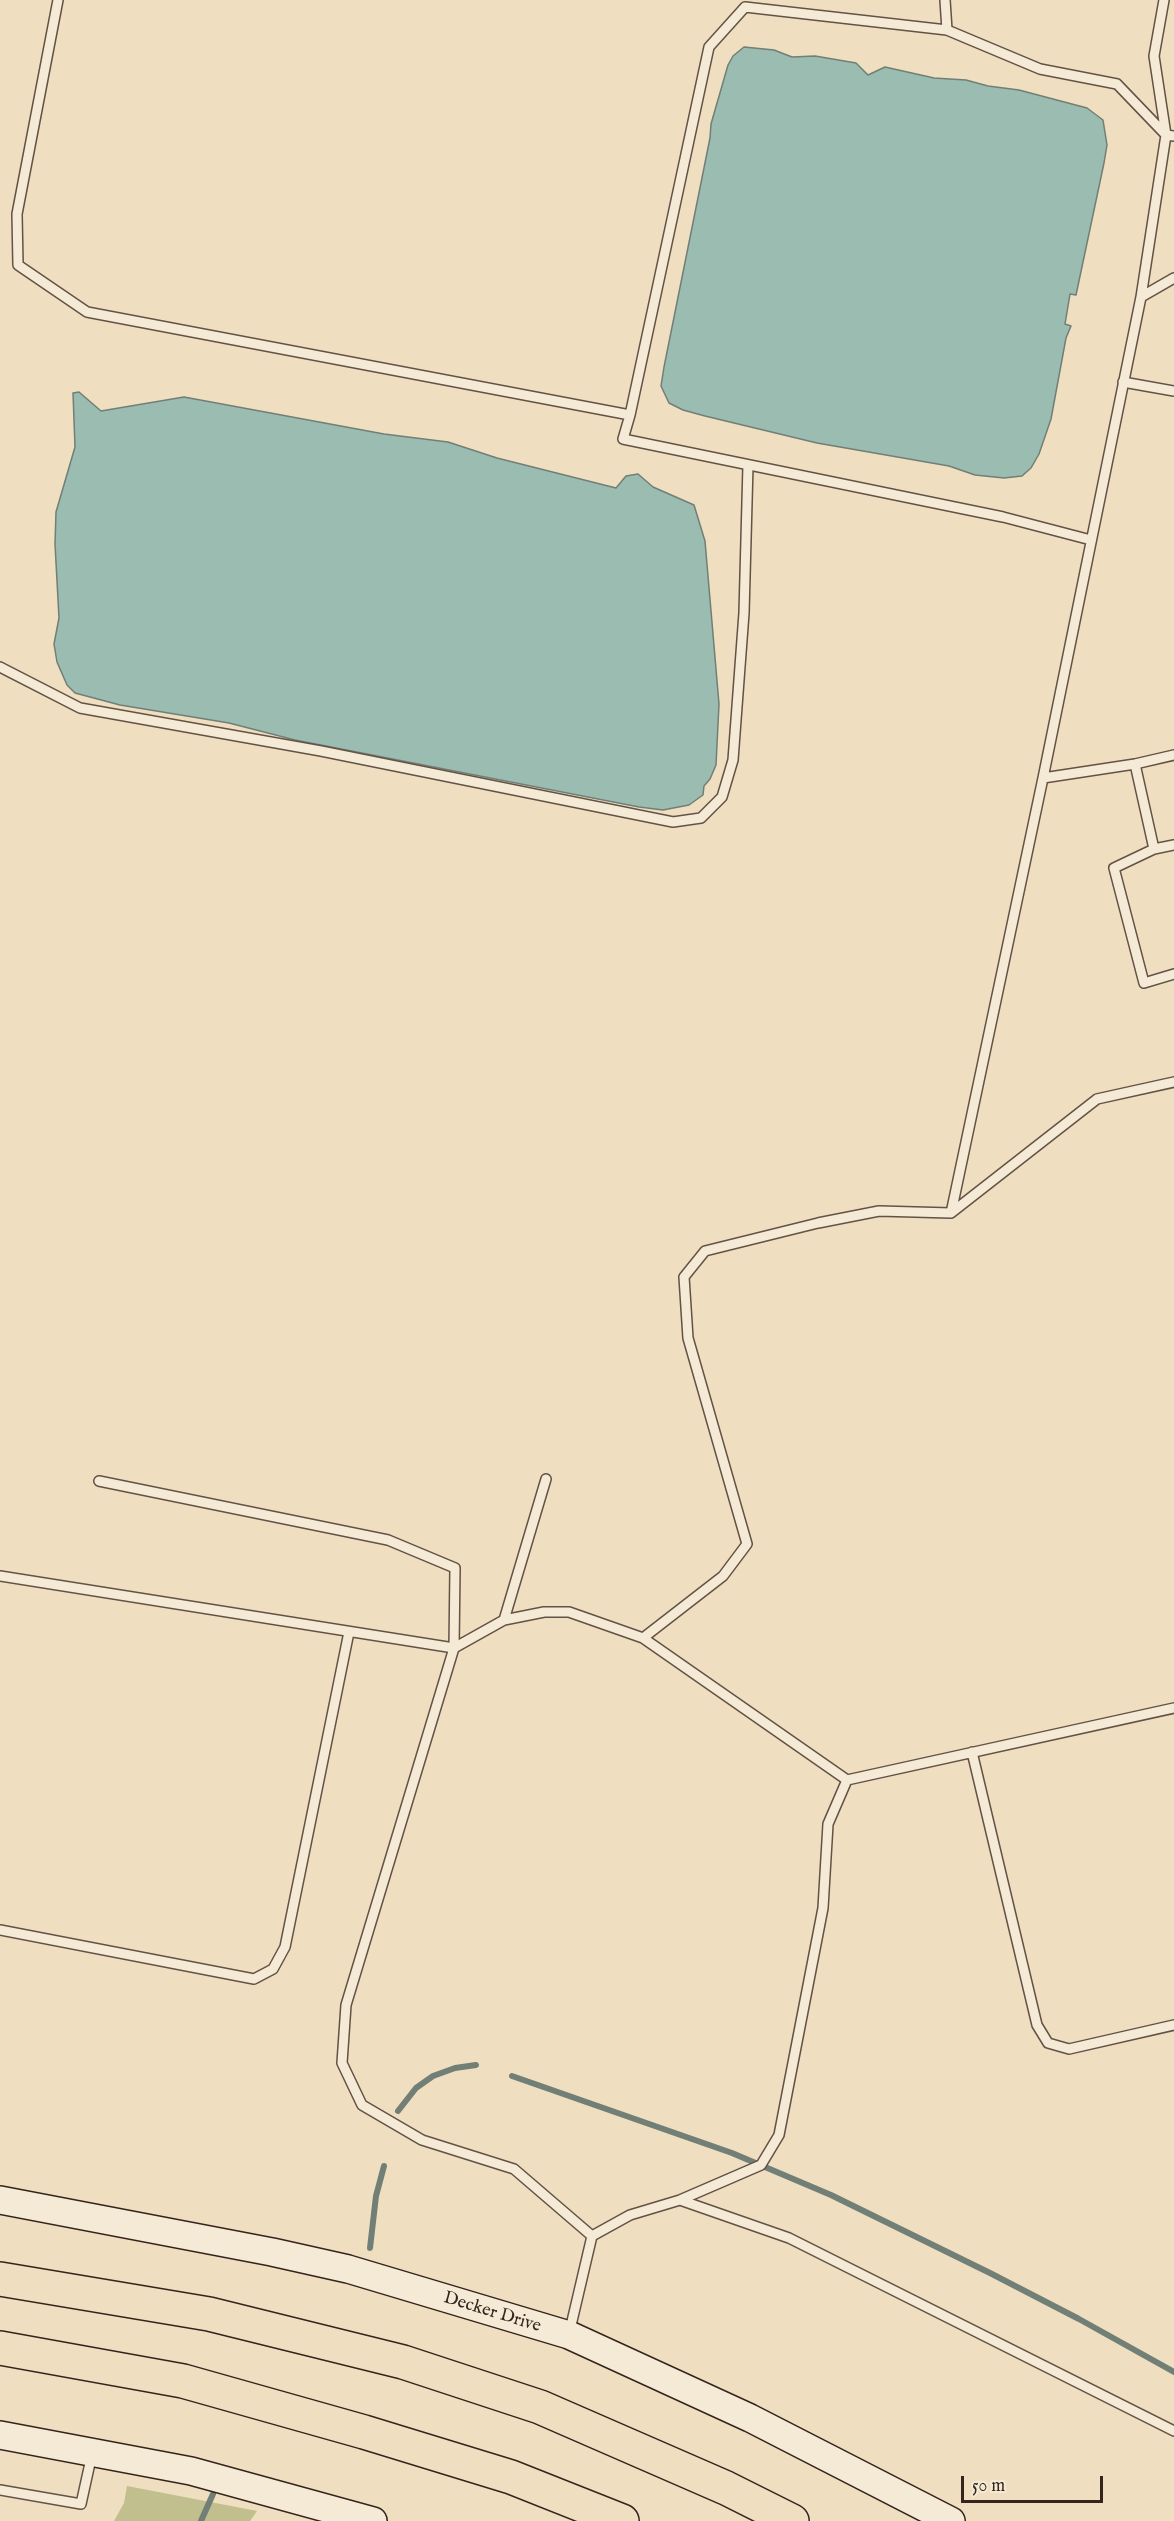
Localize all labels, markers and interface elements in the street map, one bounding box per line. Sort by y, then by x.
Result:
street label: Decker Drive [441,2288,543,2338]
scale bar [964,2464,1106,2502]
text: 50 m [972,2475,1005,2498]

